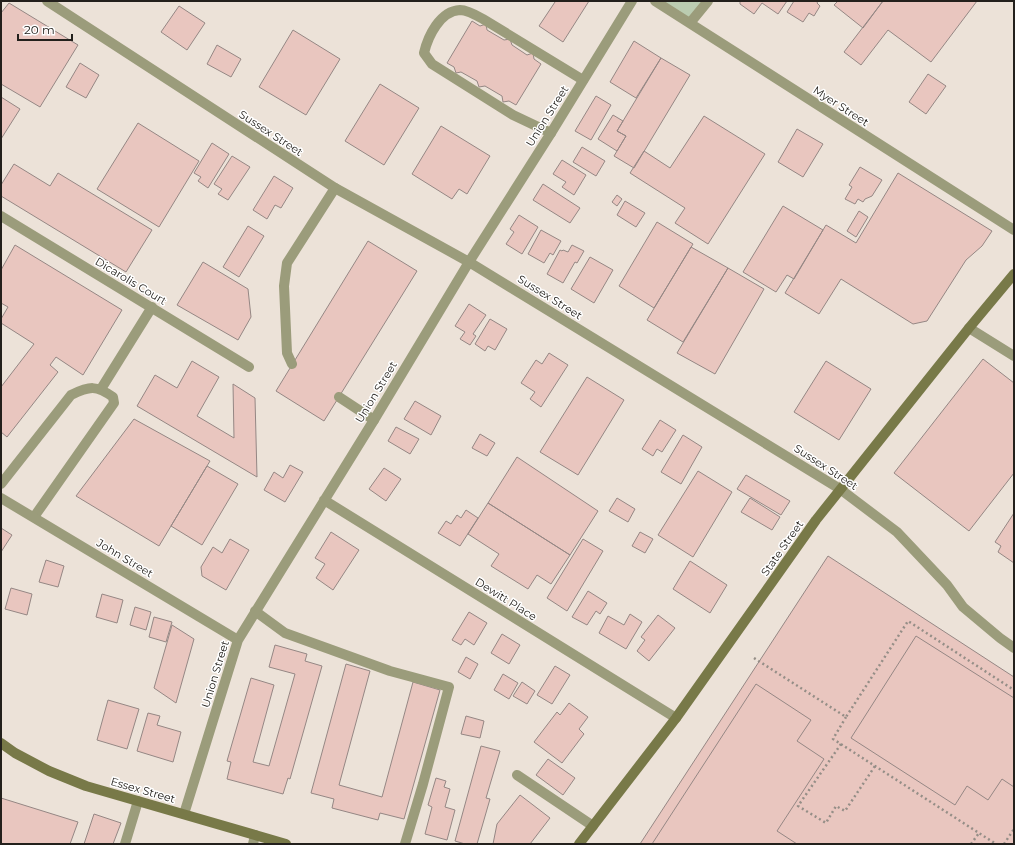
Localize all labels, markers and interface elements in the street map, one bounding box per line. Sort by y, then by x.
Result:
scale bar [18,16,72,42]
text: 20 m [24,22,55,37]
street label: Union Street [523,82,572,149]
street label: Myer Street [811,83,872,129]
street label: Sussex Street [236,107,306,159]
street label: Dicarolis Court [93,254,170,308]
street label: Sussex Street [515,272,585,323]
street label: Union Street [352,358,400,425]
street label: Sussex Street [791,441,861,493]
street label: State Street [758,517,807,578]
street label: John Street [93,535,156,581]
street label: Dewitt Place [473,575,540,624]
street label: Union Street [198,638,232,709]
street label: Essex Street [109,774,177,806]

